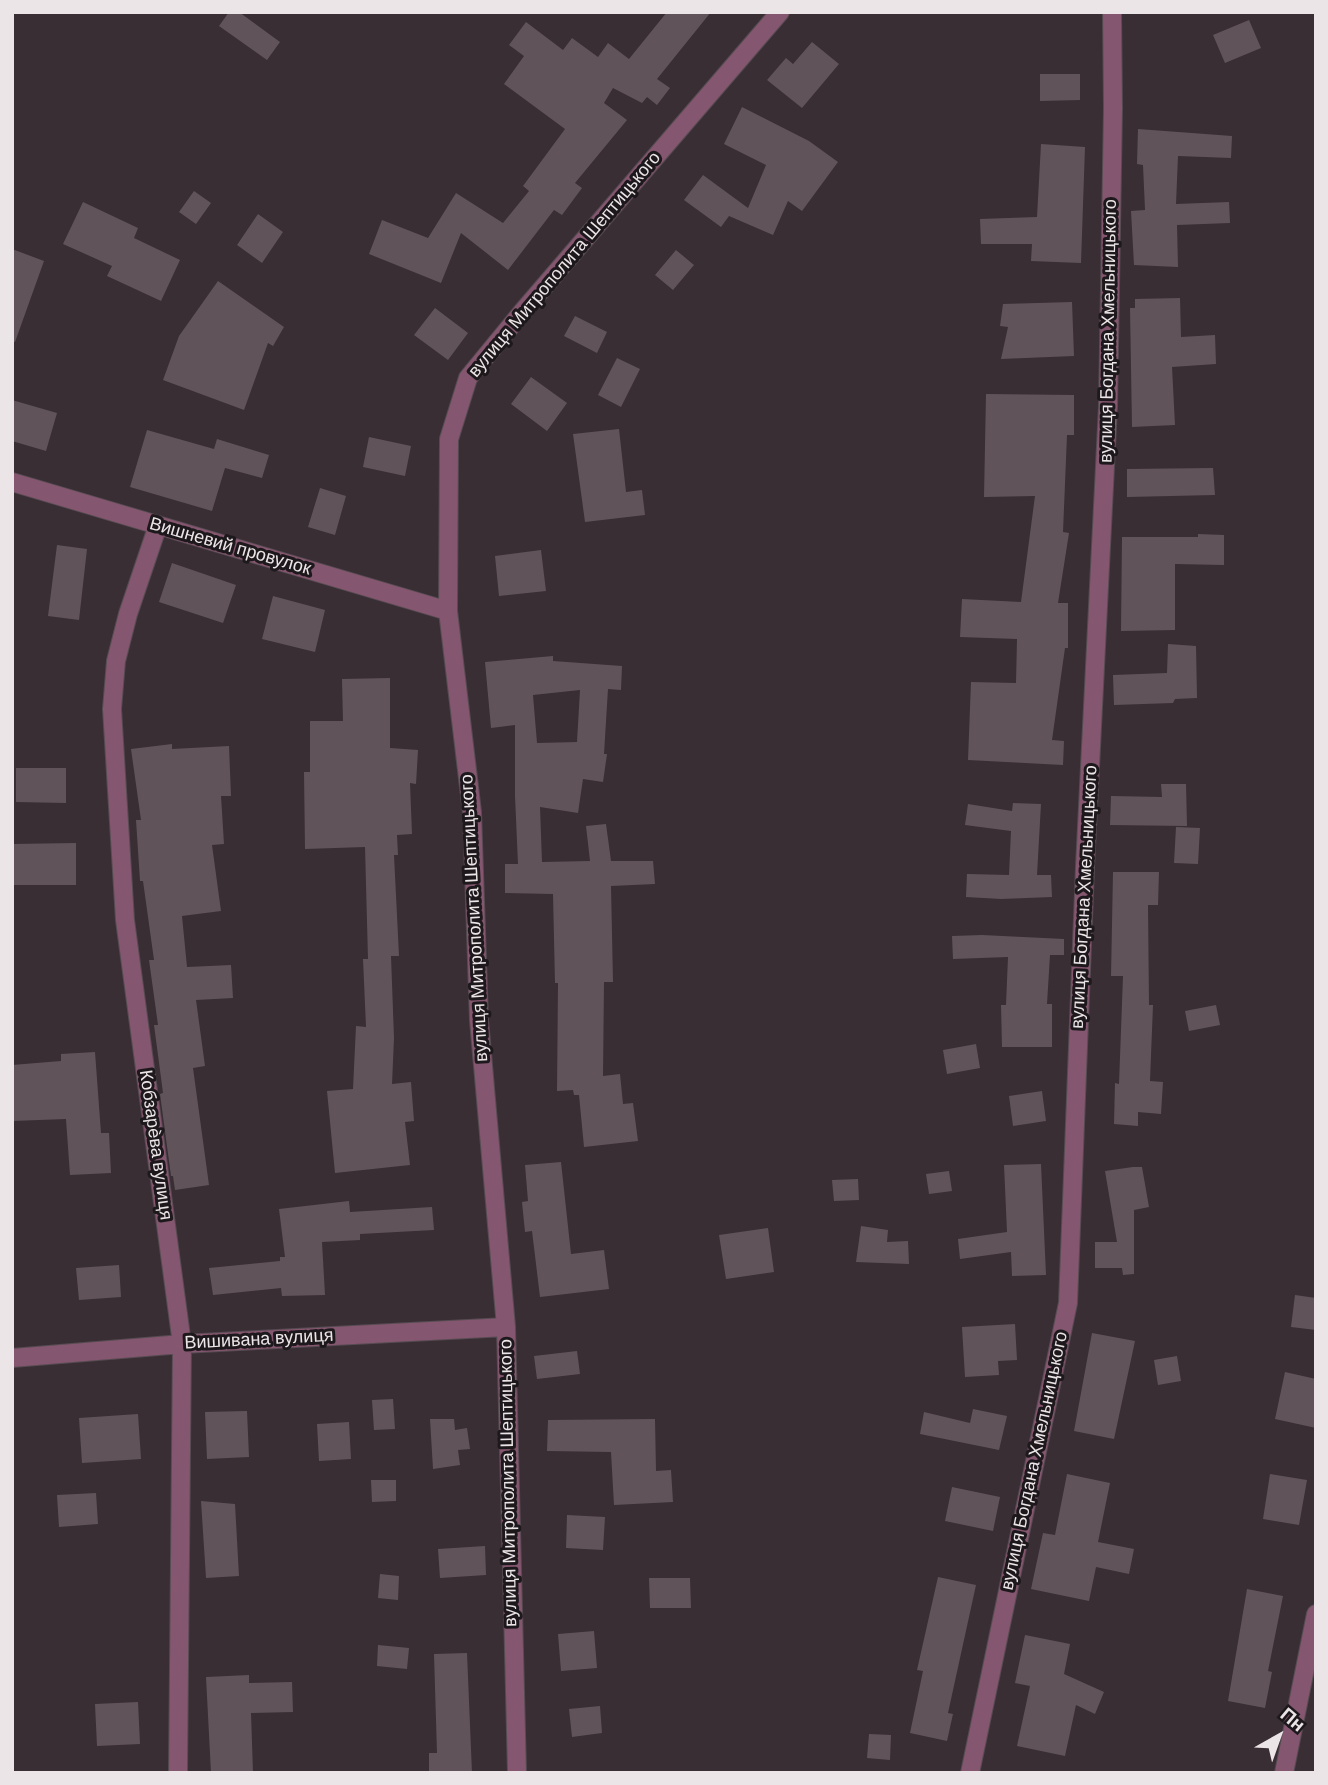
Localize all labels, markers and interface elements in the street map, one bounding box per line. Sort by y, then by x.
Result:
street label: вулиця Митрополита Шептицького [464,148,666,382]
street label: вулиця Богдана Хмельницького [1096,199,1122,463]
street label: Вишневий провулок [147,514,313,580]
street label: вулиця Богдана Хмельницького [1067,765,1103,1029]
street label: вулиця Митрополита Шептицького [457,774,493,1062]
street label: Кобзарèва вулиця [134,1069,176,1221]
street label: Вишивана вулиця [184,1325,334,1355]
street label: вулиця Богдана Хмельницького [997,1330,1073,1592]
street label: вулиця Митрополита Шептицького [496,1339,522,1627]
north arrow [1244,1701,1314,1771]
text: Пн [1275,1702,1310,1737]

